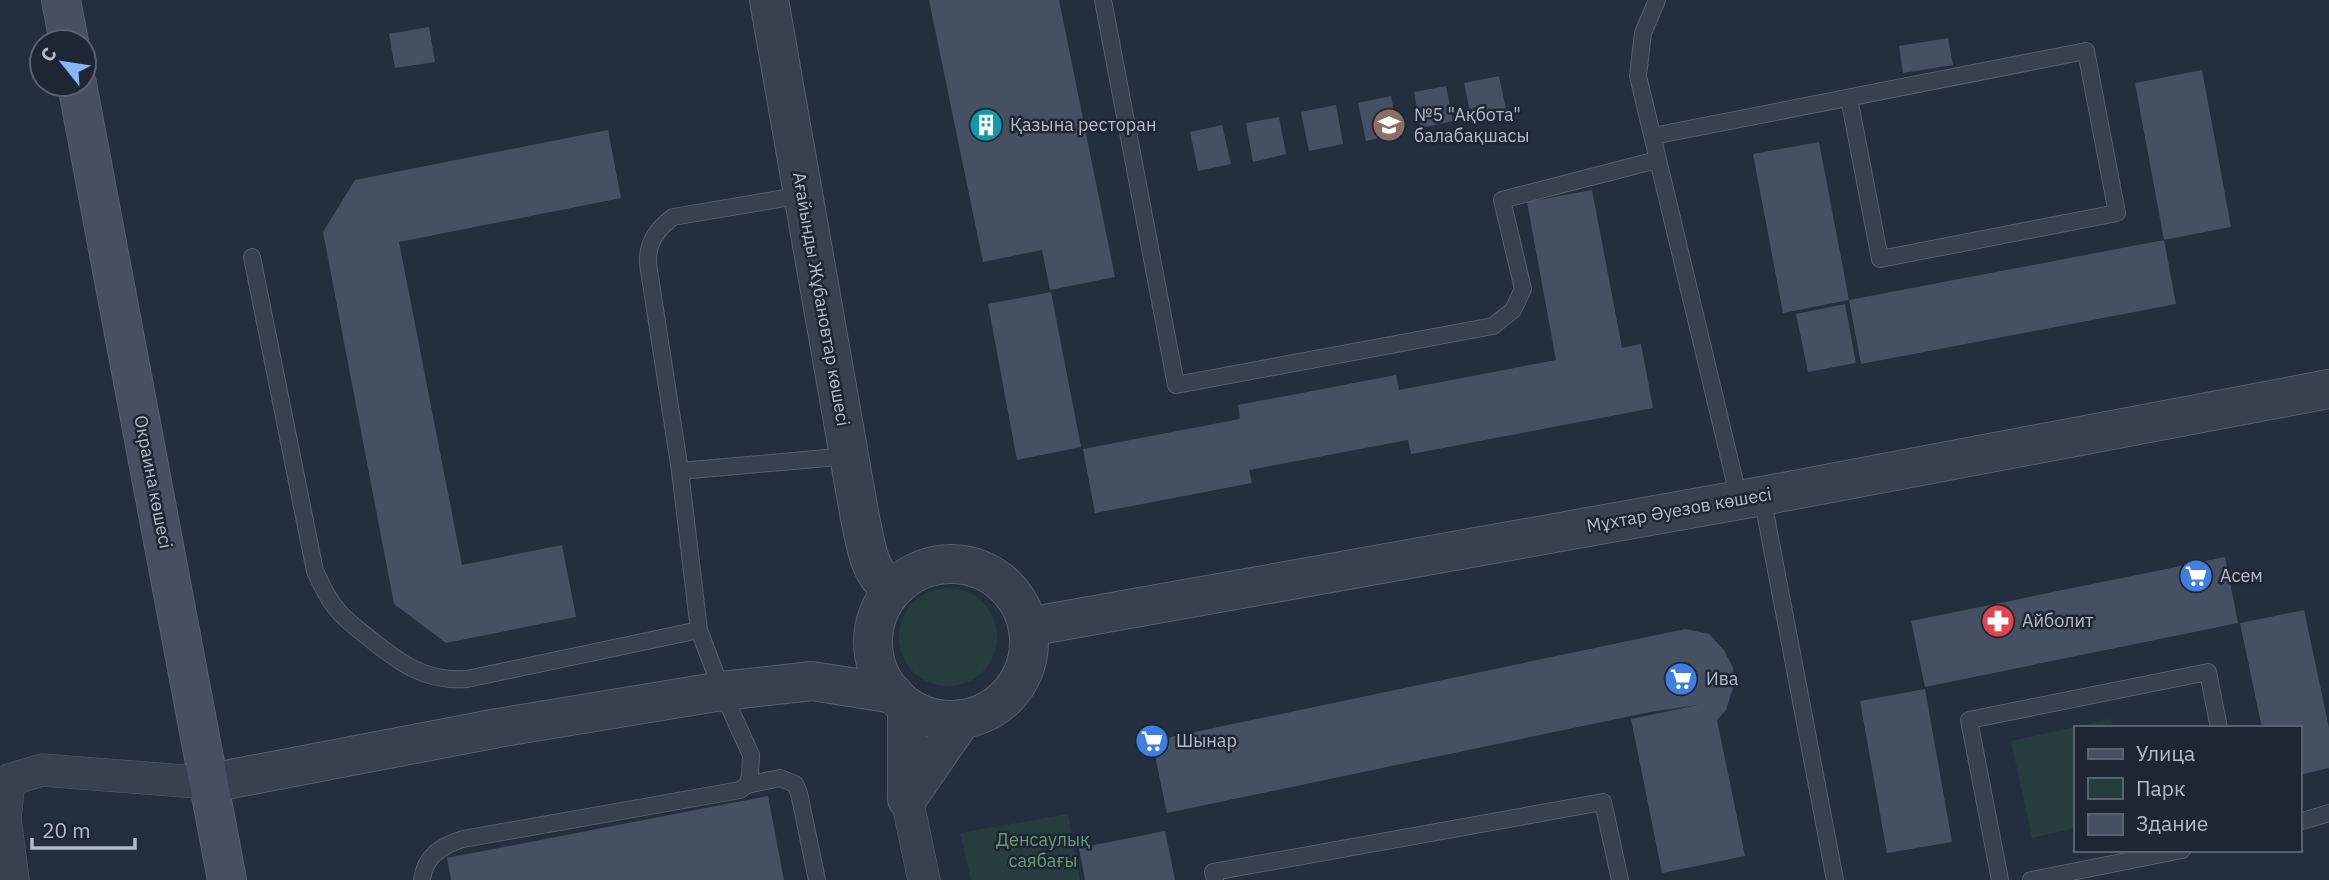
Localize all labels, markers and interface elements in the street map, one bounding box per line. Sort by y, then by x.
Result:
north arrow [28,28,98,98]
text: С [35,43,62,66]
place label: №5 "Ақбота" балабақшасы [1414,103,1530,147]
building icon: Қазына ресторан [967,106,1005,144]
school or university icon: №5 "Ақбота" балабақшасы [1370,106,1408,144]
place label: Қазына ресторан [1010,113,1157,136]
street label: Ағайынды Жұбановтар көшесі [788,170,855,428]
street label: Окраина көшесі [129,413,178,550]
street label: Мұхтар Әуезов көшесі [1585,482,1773,537]
supermarket icon: Асем [2177,557,2215,595]
place label: Асем [2220,564,2263,587]
pharmacy icon: Айболит [1979,602,2017,640]
place label: Айболит [2022,609,2094,632]
supermarket icon: Ива [1662,660,1700,698]
place label: Ива [1706,667,1739,690]
supermarket icon: Шынар [1133,722,1171,760]
legend [2074,726,2301,852]
place label: Шынар [1176,729,1237,752]
text: Улица [2136,739,2195,767]
text: Парк [2136,774,2186,802]
scale bar [32,806,135,850]
text: Здание [2136,809,2208,837]
text: 20 m [42,816,91,844]
park label: Денсаулық саябағы [996,828,1090,872]

